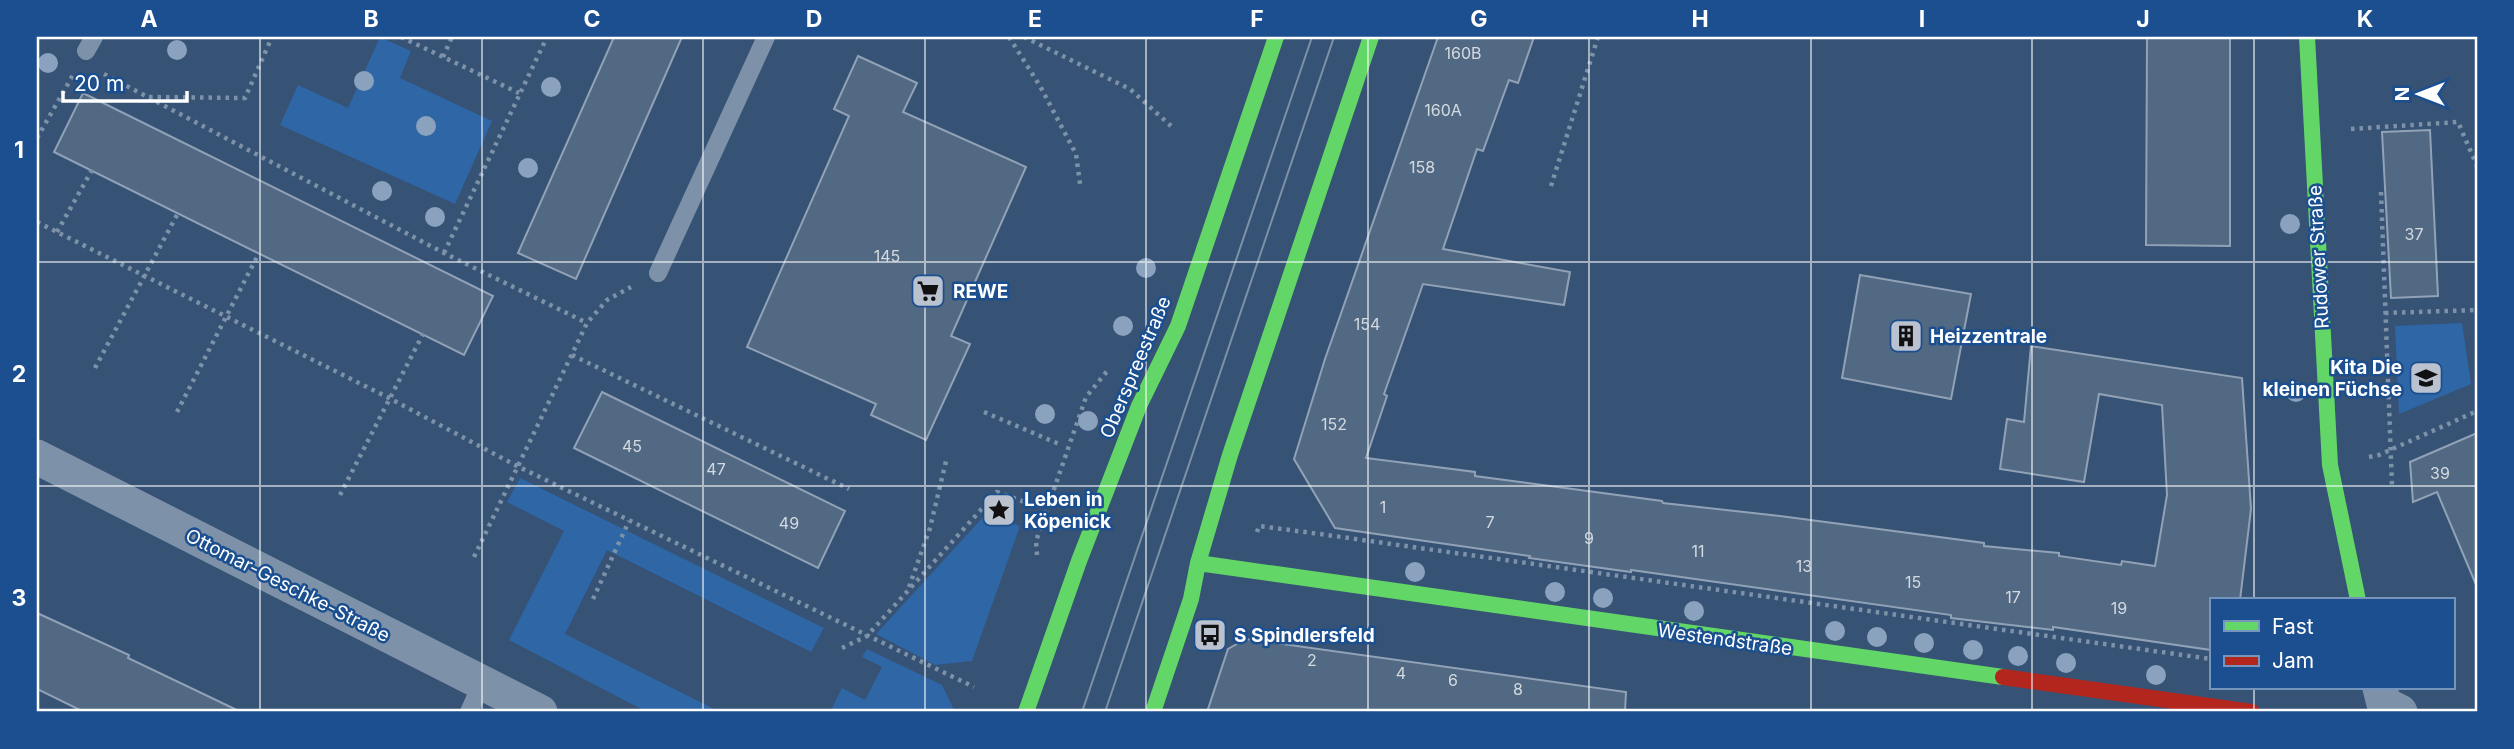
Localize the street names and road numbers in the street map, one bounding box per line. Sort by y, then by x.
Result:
street label: Rudower Straße [2303,184,2334,329]
street label: Oberspreestraße [1095,293,1176,442]
street label: Ottomar-Geschke-Straße [182,524,394,647]
street label: Westendstraße [1656,619,1794,660]

